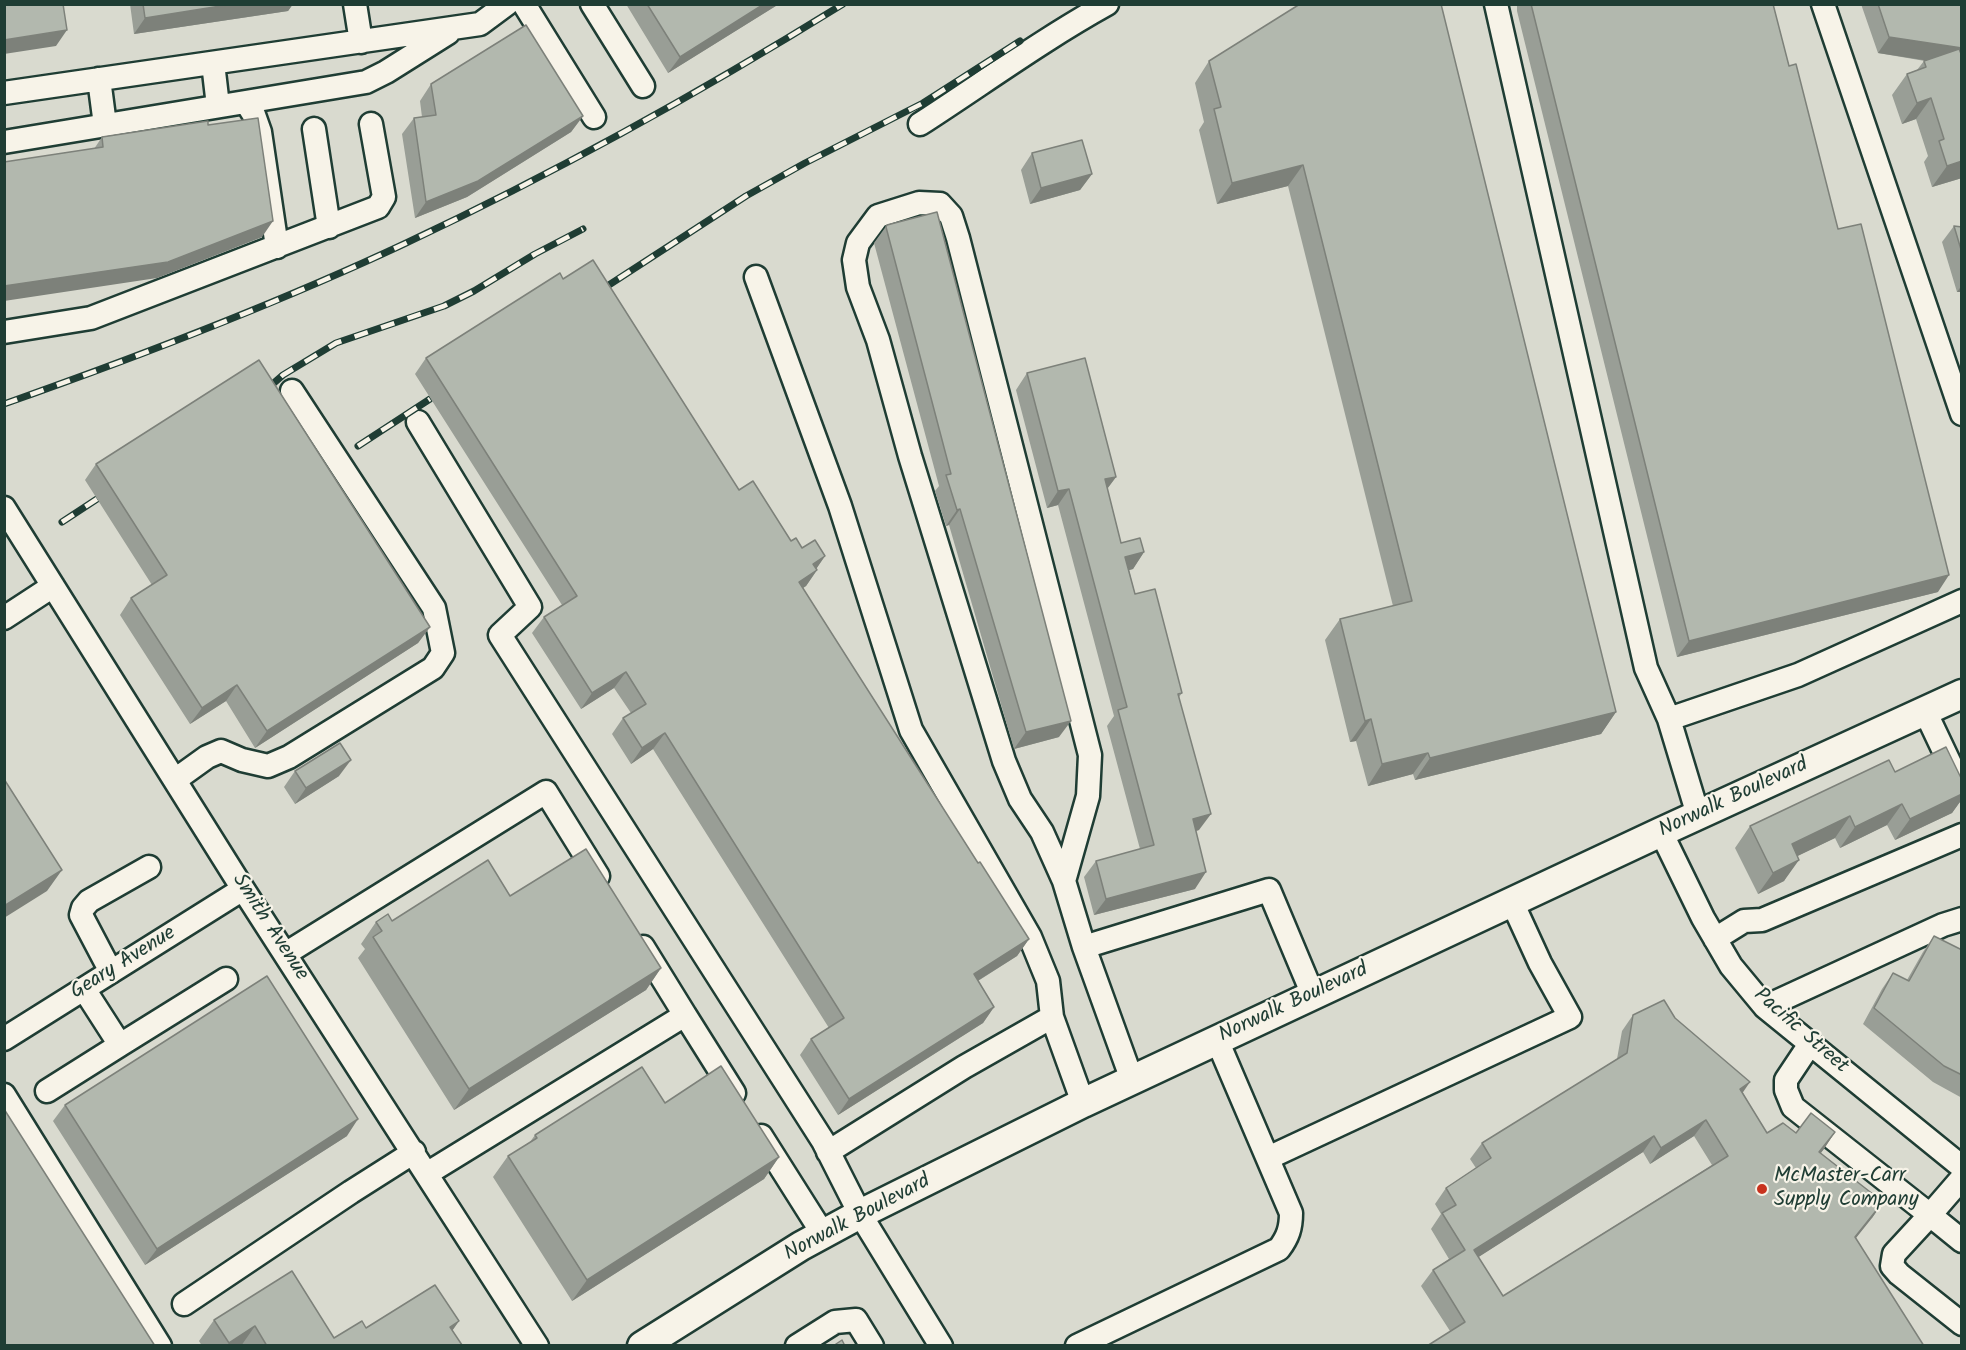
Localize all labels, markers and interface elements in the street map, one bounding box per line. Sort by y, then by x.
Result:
street label: Norwalk Boulevard [1655,753,1813,845]
street label: Smith Avenue [225,870,313,986]
street label: Geary Avenue [67,922,181,1006]
street label: Norwalk Boulevard [1215,958,1373,1050]
street label: Pacific Street [1747,984,1853,1080]
place label: McMaster-Carr Supply Company [1774,1164,1918,1214]
street label: Norwalk Boulevard [781,1170,935,1268]
marker: McMaster-Carr Supply Company [1755,1182,1769,1196]

